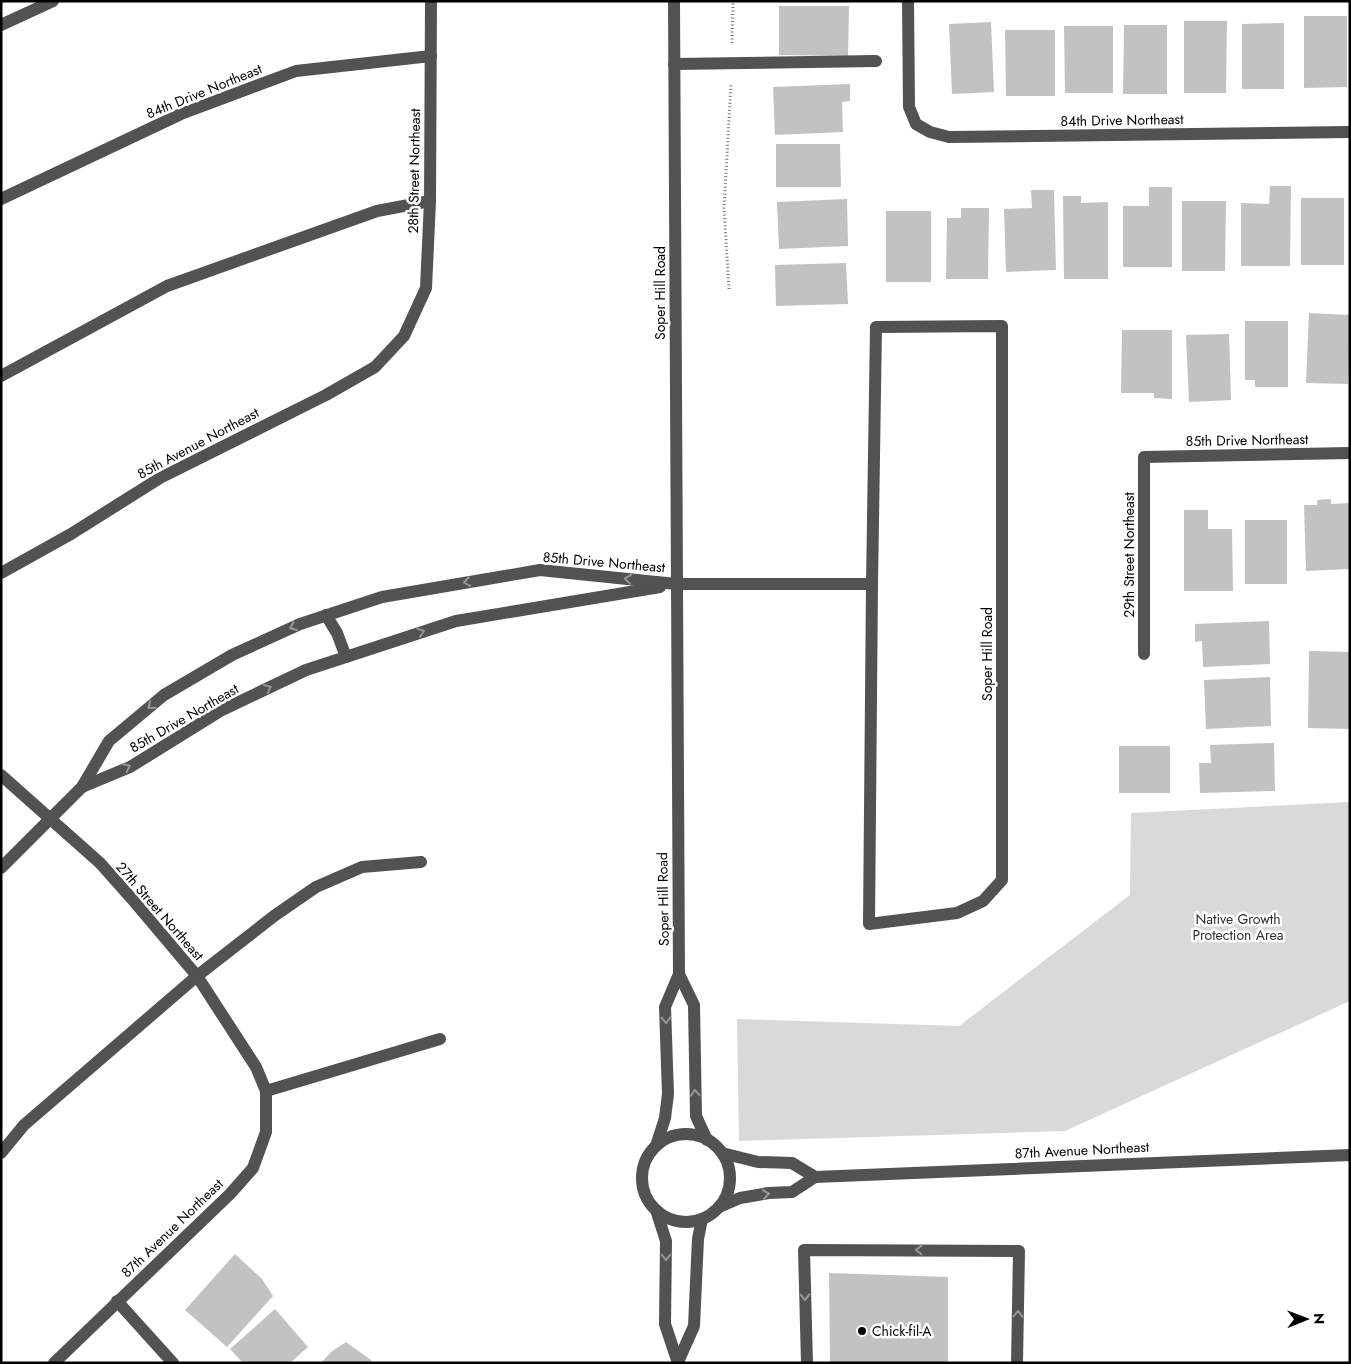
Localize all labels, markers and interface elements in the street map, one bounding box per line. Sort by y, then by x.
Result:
street label: 84th Drive Northeast [143,58,265,123]
street label: 28th Street Northeast [403,108,425,234]
street label: 84th Drive Northeast [1060,109,1184,131]
street label: Soper Hill Road [650,246,670,340]
street label: 85th Avenue Northeast [134,402,263,484]
street label: 85th Drive Northeast [1185,429,1309,451]
street label: 29th Street Northeast [1119,492,1139,618]
street label: 85th Drive Northeast [542,547,667,577]
one-way arrow [623,574,631,585]
one-way arrow [462,576,471,586]
street label: Soper Hill Road [977,607,997,701]
one-way arrow [289,620,298,631]
one-way arrow [416,628,424,638]
street label: 85th Drive Northeast [126,678,243,757]
one-way arrow [263,684,272,694]
one-way arrow [148,700,157,709]
one-way arrow [122,763,131,774]
street label: Soper Hill Road [652,852,674,946]
street label: 27th Street Northeast [112,857,209,965]
park label: Native Growth Protection Area [1193,909,1283,945]
one-way arrow [660,1016,671,1024]
one-way arrow [689,1089,700,1097]
street label: 87th Avenue Northeast [1014,1136,1150,1164]
street label: 87th Avenue Northeast [117,1174,228,1282]
one-way arrow [763,1189,771,1200]
one-way arrow [915,1245,923,1255]
one-way arrow [660,1254,671,1262]
one-way arrow [800,1293,810,1301]
north arrow [1281,1294,1331,1344]
one-way arrow [1012,1310,1023,1318]
text: N [1309,1313,1329,1325]
place label: Chick-fil-A [872,1321,932,1341]
marker: Chick-fil-A [856,1325,868,1337]

